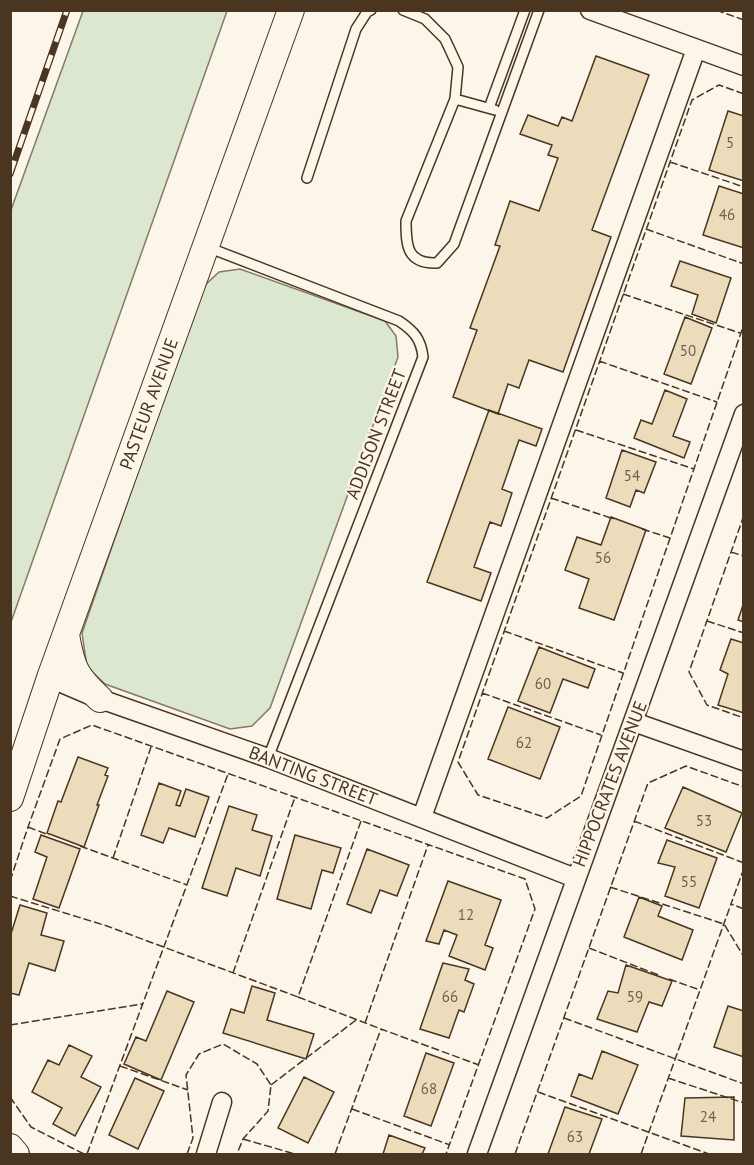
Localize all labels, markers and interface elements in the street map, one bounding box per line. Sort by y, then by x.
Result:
house number: 5 [726,133,734,152]
house number: 46 [719,205,735,224]
street label: PASTEUR AVENUE [114,335,183,473]
house number: 50 [680,341,696,360]
street label: ADDISON STREET [340,365,411,502]
house number: 54 [624,466,640,485]
house number: 56 [595,548,611,567]
house number: 60 [535,674,551,693]
street label: HIPPOCRATES AVENUE [567,698,652,870]
house number: 62 [516,733,532,752]
street label: BANTING STREET [246,740,381,811]
house number: 53 [696,811,712,830]
house number: 55 [681,872,697,891]
house number: 12 [458,905,474,924]
house number: 66 [442,987,458,1006]
house number: 59 [627,987,643,1006]
house number: 68 [421,1079,437,1098]
house number: 24 [700,1107,716,1126]
house number: 63 [567,1127,583,1146]

